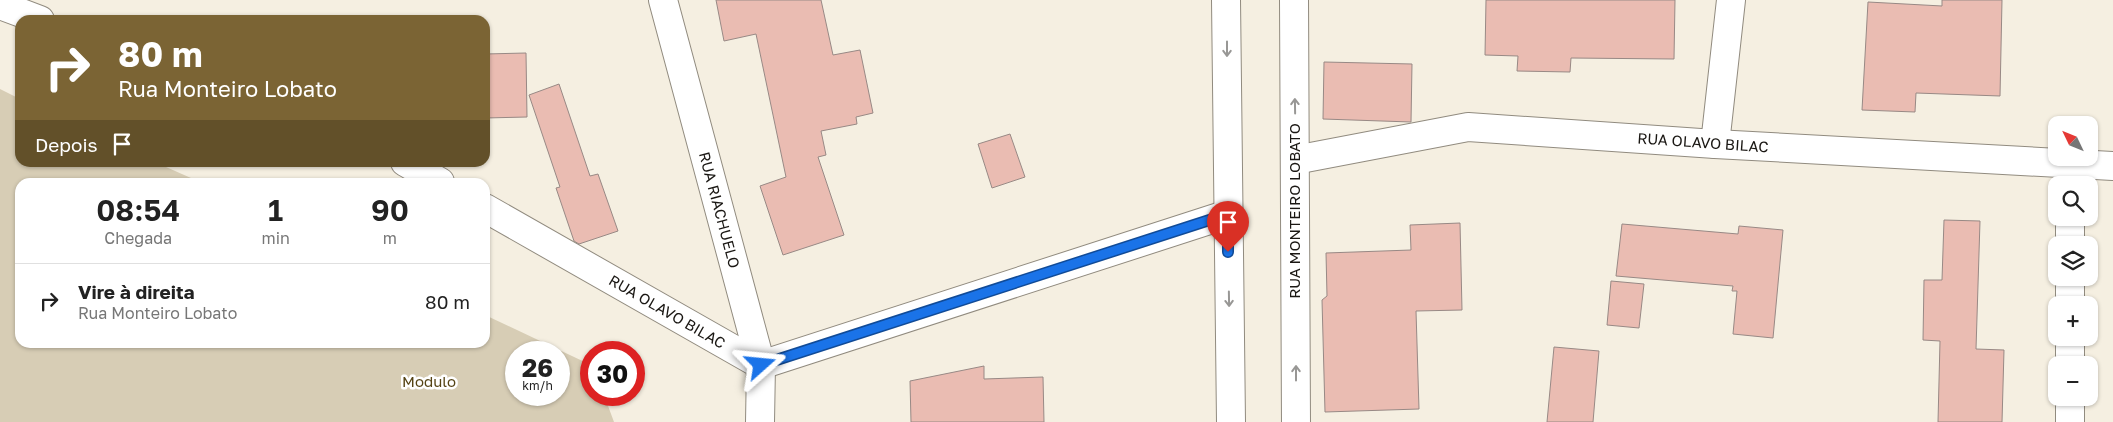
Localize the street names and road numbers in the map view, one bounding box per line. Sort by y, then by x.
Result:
street label: RUA MONTEIRO LOBATO [1285,123,1303,299]
street label: RUA OLAVO BILAC [1637,128,1769,156]
street label: RUA RIACHUELO [696,150,744,270]
street label: RUA OLAVO BILAC [606,270,729,352]

